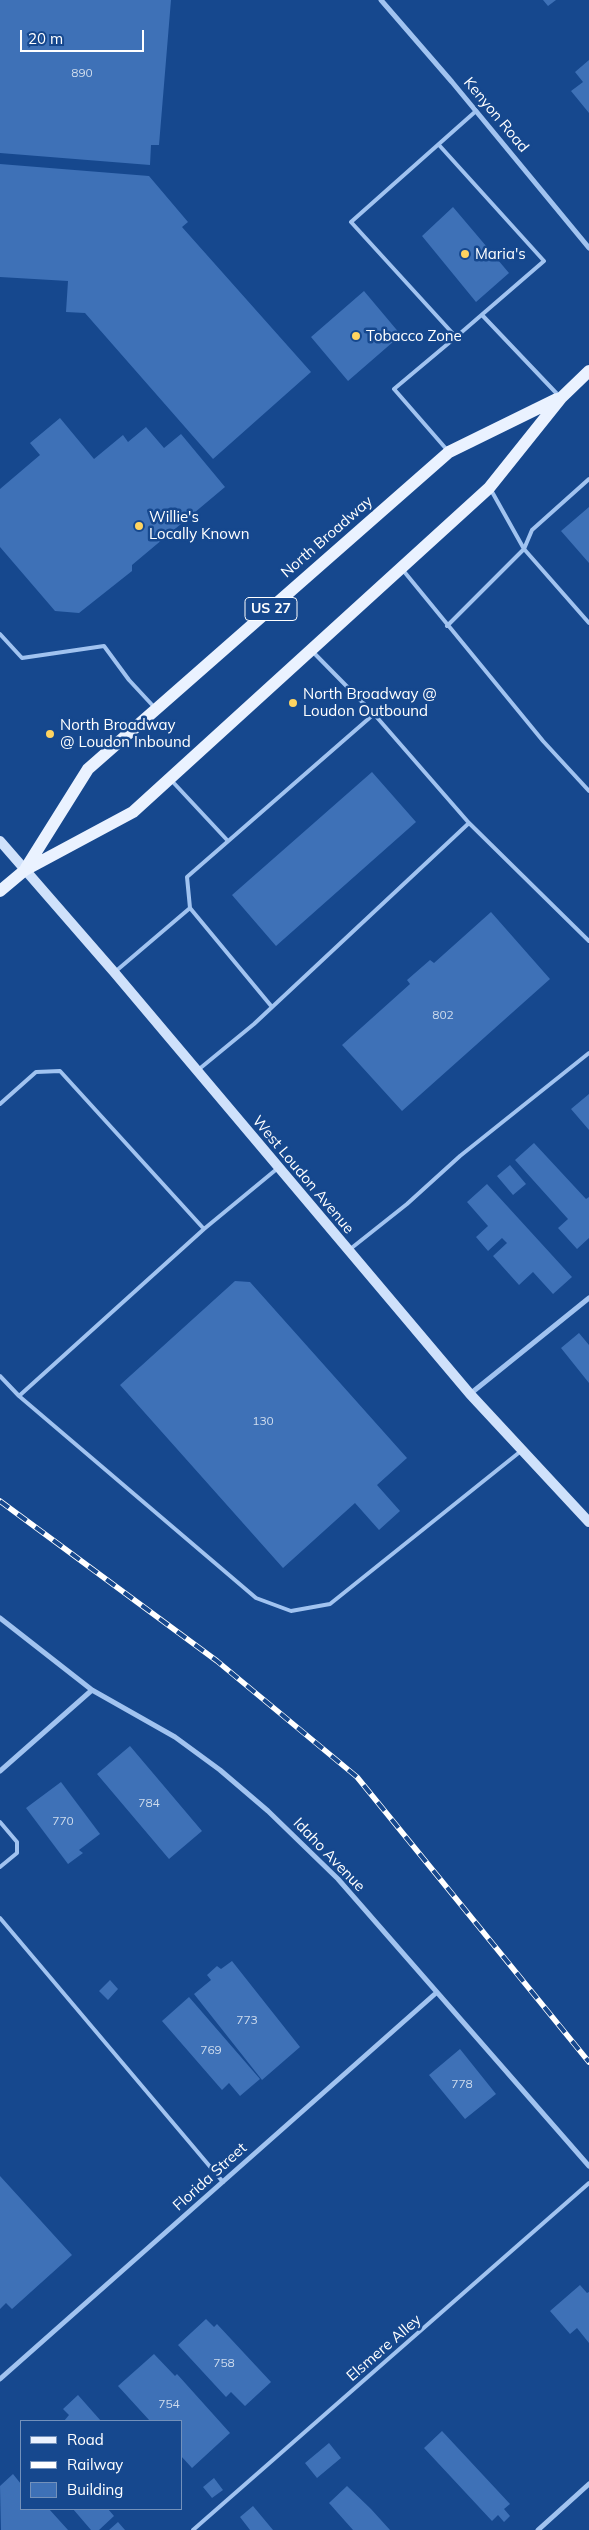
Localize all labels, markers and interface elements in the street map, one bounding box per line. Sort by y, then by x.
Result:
scale bar [22,20,146,52]
text: 20 m [28,29,63,48]
house number: 890 [71,66,93,80]
street label: Kenyon Road [460,74,532,156]
place label: Maria's [475,245,526,263]
marker: Maria's [459,248,471,260]
place label: Tobacco Zone [366,327,462,345]
marker: Tobacco Zone [350,330,362,342]
street label: North Broadway [278,492,376,582]
place label: Willie's Locally Known [149,508,250,543]
marker: Willie's Locally Known [133,520,145,532]
road number: US 27 [245,598,297,620]
place label: North Broadway @ Loudon Outbound [303,685,437,720]
marker: North Broadway @ Loudon Outbound [287,697,299,709]
place label: North Broadway @ Loudon Inbound [60,716,191,751]
marker: North Broadway @ Loudon Inbound [44,728,56,740]
house number: 802 [432,1008,454,1022]
street label: West Loudon Avenue [248,1112,358,1238]
house number: 130 [252,1414,274,1428]
house number: 784 [138,1796,160,1810]
house number: 770 [52,1814,74,1828]
street label: Idaho Avenue [289,1814,369,1896]
house number: 773 [236,2013,258,2027]
house number: 769 [200,2043,222,2057]
house number: 778 [451,2077,473,2091]
street label: Florida Street [169,2139,251,2215]
street label: Elsmere Alley [343,2311,425,2385]
house number: 758 [213,2356,235,2370]
house number: 754 [158,2397,180,2411]
legend [20,2420,182,2510]
text: Road [67,2430,104,2449]
text: Railway [67,2455,123,2474]
text: Building [67,2480,123,2499]

